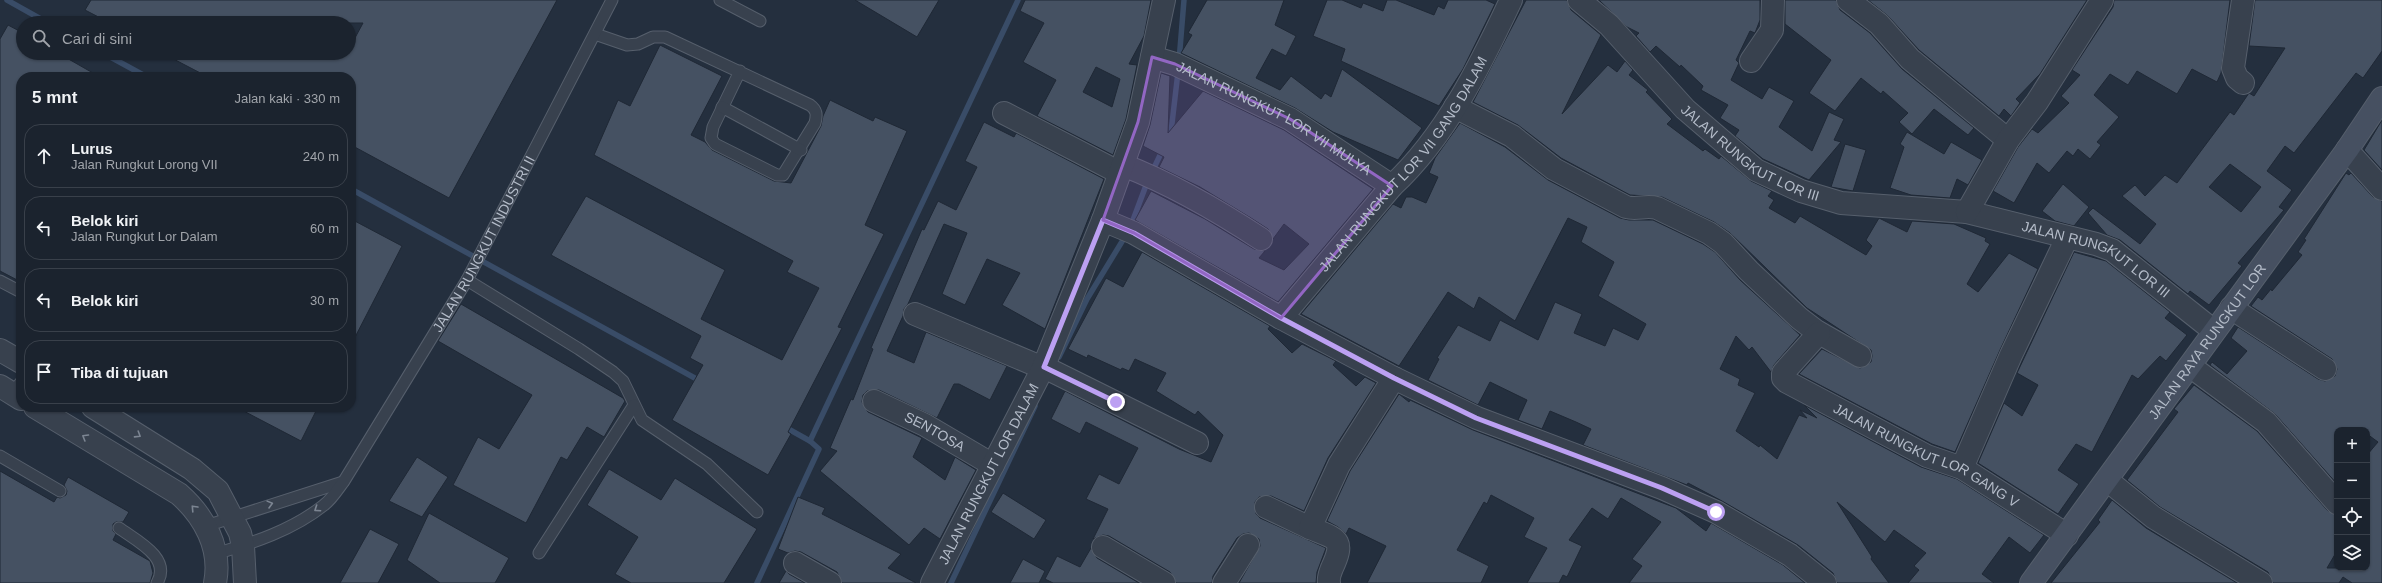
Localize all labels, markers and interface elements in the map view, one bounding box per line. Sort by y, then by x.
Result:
search box [16,16,356,60]
icon: search [30,27,52,49]
text: Cari di sini [62,30,132,47]
street label: JALAN RUNGKUT LOR VII GANG DALAM [1316,54,1490,275]
street label: JALAN RUNGKUT LOR VII MULYA [1174,58,1375,179]
text: 5 mnt [32,88,77,107]
text: Jalan kaki · 330 m [235,91,340,106]
street label: JALAN RUNGKUT LOR III [1678,101,1821,204]
text: Lurus [71,140,113,157]
icon: ahead [33,145,55,167]
text: 240 m [303,149,339,164]
street label: JALAN RUNGKUT INDUSTRI II [429,153,538,335]
text: Jalan Rungkut Lorong VII [71,157,218,172]
text: Belok kiri [71,212,139,229]
icon: left [33,217,55,239]
street label: JALAN RUNGKUT LOR III [2020,218,2173,301]
text: 60 m [310,221,339,236]
text: Jalan Rungkut Lor Dalam [71,229,218,244]
street label: JALAN RAYA RUNGKUT LOR [2145,261,2269,422]
icon: left [33,289,55,311]
text: Belok kiri [71,292,139,309]
text: 30 m [310,293,339,308]
icon: arrive [33,361,55,383]
text: Tiba di tujuan [71,364,168,381]
street label: JALAN RUNGKUT LOR DALAM [935,381,1042,567]
route end [1107,393,1125,411]
street label: JALAN RUNGKUT LOR GANG V [1831,400,2022,511]
street label: SENTOSA [902,409,968,455]
map controls [2334,427,2370,571]
button: + [2334,427,2370,463]
one-way arrow [134,430,141,438]
one-way arrow [82,435,89,442]
button: − [2334,463,2370,499]
button: locate [2334,499,2370,535]
one-way arrow [267,501,273,509]
route start [1707,503,1725,521]
one-way arrow [191,505,198,513]
one-way arrow [315,505,322,512]
button: layers [2334,535,2370,571]

